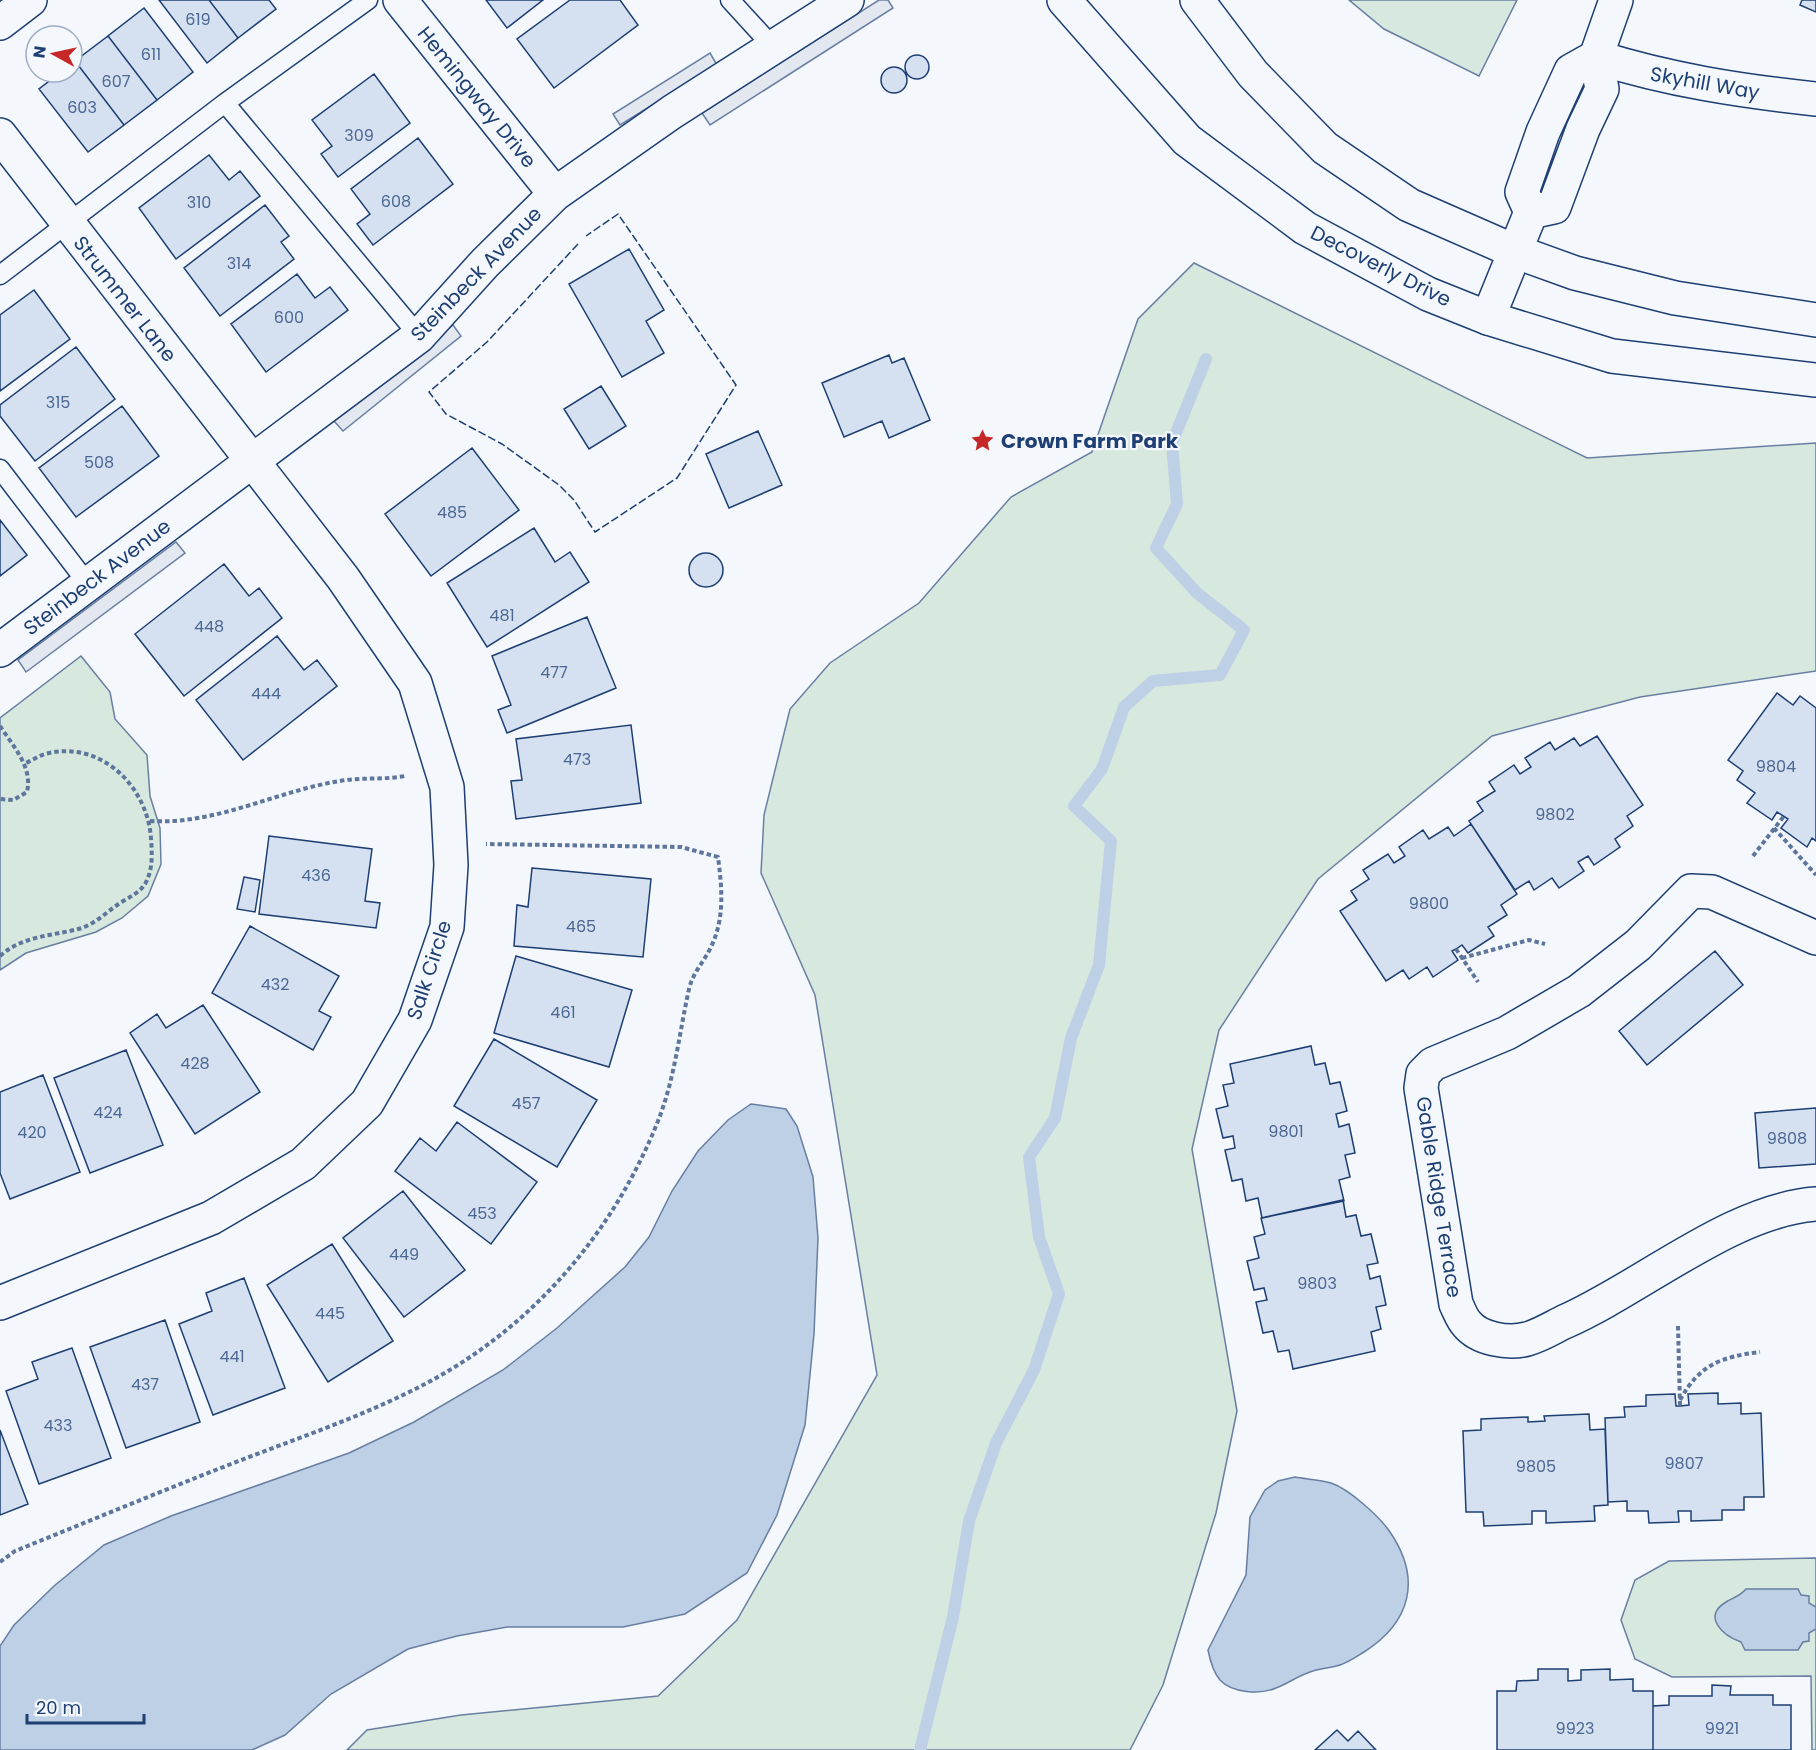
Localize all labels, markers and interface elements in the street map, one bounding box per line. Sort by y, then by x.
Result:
house number: 619 [185,8,211,31]
street label: Hemingway Drive [411,20,543,174]
north arrow [24,24,84,84]
house number: 611 [141,43,161,66]
text: N [27,44,52,60]
street label: Skyhill Way [1648,60,1762,106]
house number: 607 [102,70,131,93]
house number: 603 [67,96,97,119]
house number: 309 [344,124,374,147]
house number: 608 [381,190,411,213]
house number: 310 [187,191,211,214]
street label: Steinbeck Avenue [404,200,548,348]
street label: Decoverly Drive [1306,219,1456,313]
street label: Strummer Lane [67,230,183,368]
house number: 314 [227,252,251,275]
house number: 600 [274,306,304,329]
house number: 315 [46,391,70,414]
place label: Crown Farm Park [1001,427,1179,455]
place icon: Crown Farm Park [970,428,996,454]
house number: 508 [84,451,114,474]
house number: 485 [437,501,467,524]
street label: Steinbeck Avenue [18,512,176,642]
house number: 481 [489,604,515,627]
house number: 448 [194,615,224,638]
house number: 477 [540,661,568,684]
house number: 444 [251,682,281,705]
house number: 473 [563,748,591,771]
house number: 9804 [1756,755,1796,778]
house number: 9802 [1535,803,1575,826]
house number: 436 [301,864,331,887]
house number: 9800 [1409,892,1449,915]
house number: 465 [566,915,596,938]
street label: Salk Circle [400,917,458,1023]
house number: 432 [261,973,289,996]
house number: 461 [550,1001,576,1024]
house number: 428 [180,1052,210,1075]
house number: 457 [512,1092,541,1115]
street label: Gable Ridge Terrace [1409,1094,1469,1300]
house number: 424 [93,1101,123,1124]
house number: 9801 [1268,1120,1304,1143]
house number: 420 [17,1121,47,1144]
house number: 9808 [1767,1127,1807,1150]
house number: 453 [467,1202,497,1225]
house number: 449 [389,1243,419,1266]
house number: 9803 [1297,1272,1337,1295]
house number: 445 [315,1302,345,1325]
house number: 441 [219,1345,245,1368]
house number: 437 [131,1373,159,1396]
house number: 433 [44,1414,72,1437]
house number: 9807 [1665,1452,1704,1475]
house number: 9805 [1516,1455,1556,1478]
scale bar [27,1687,144,1725]
text: 20 m [36,1695,81,1720]
house number: 9923 [1556,1717,1594,1740]
house number: 9921 [1705,1717,1739,1740]

